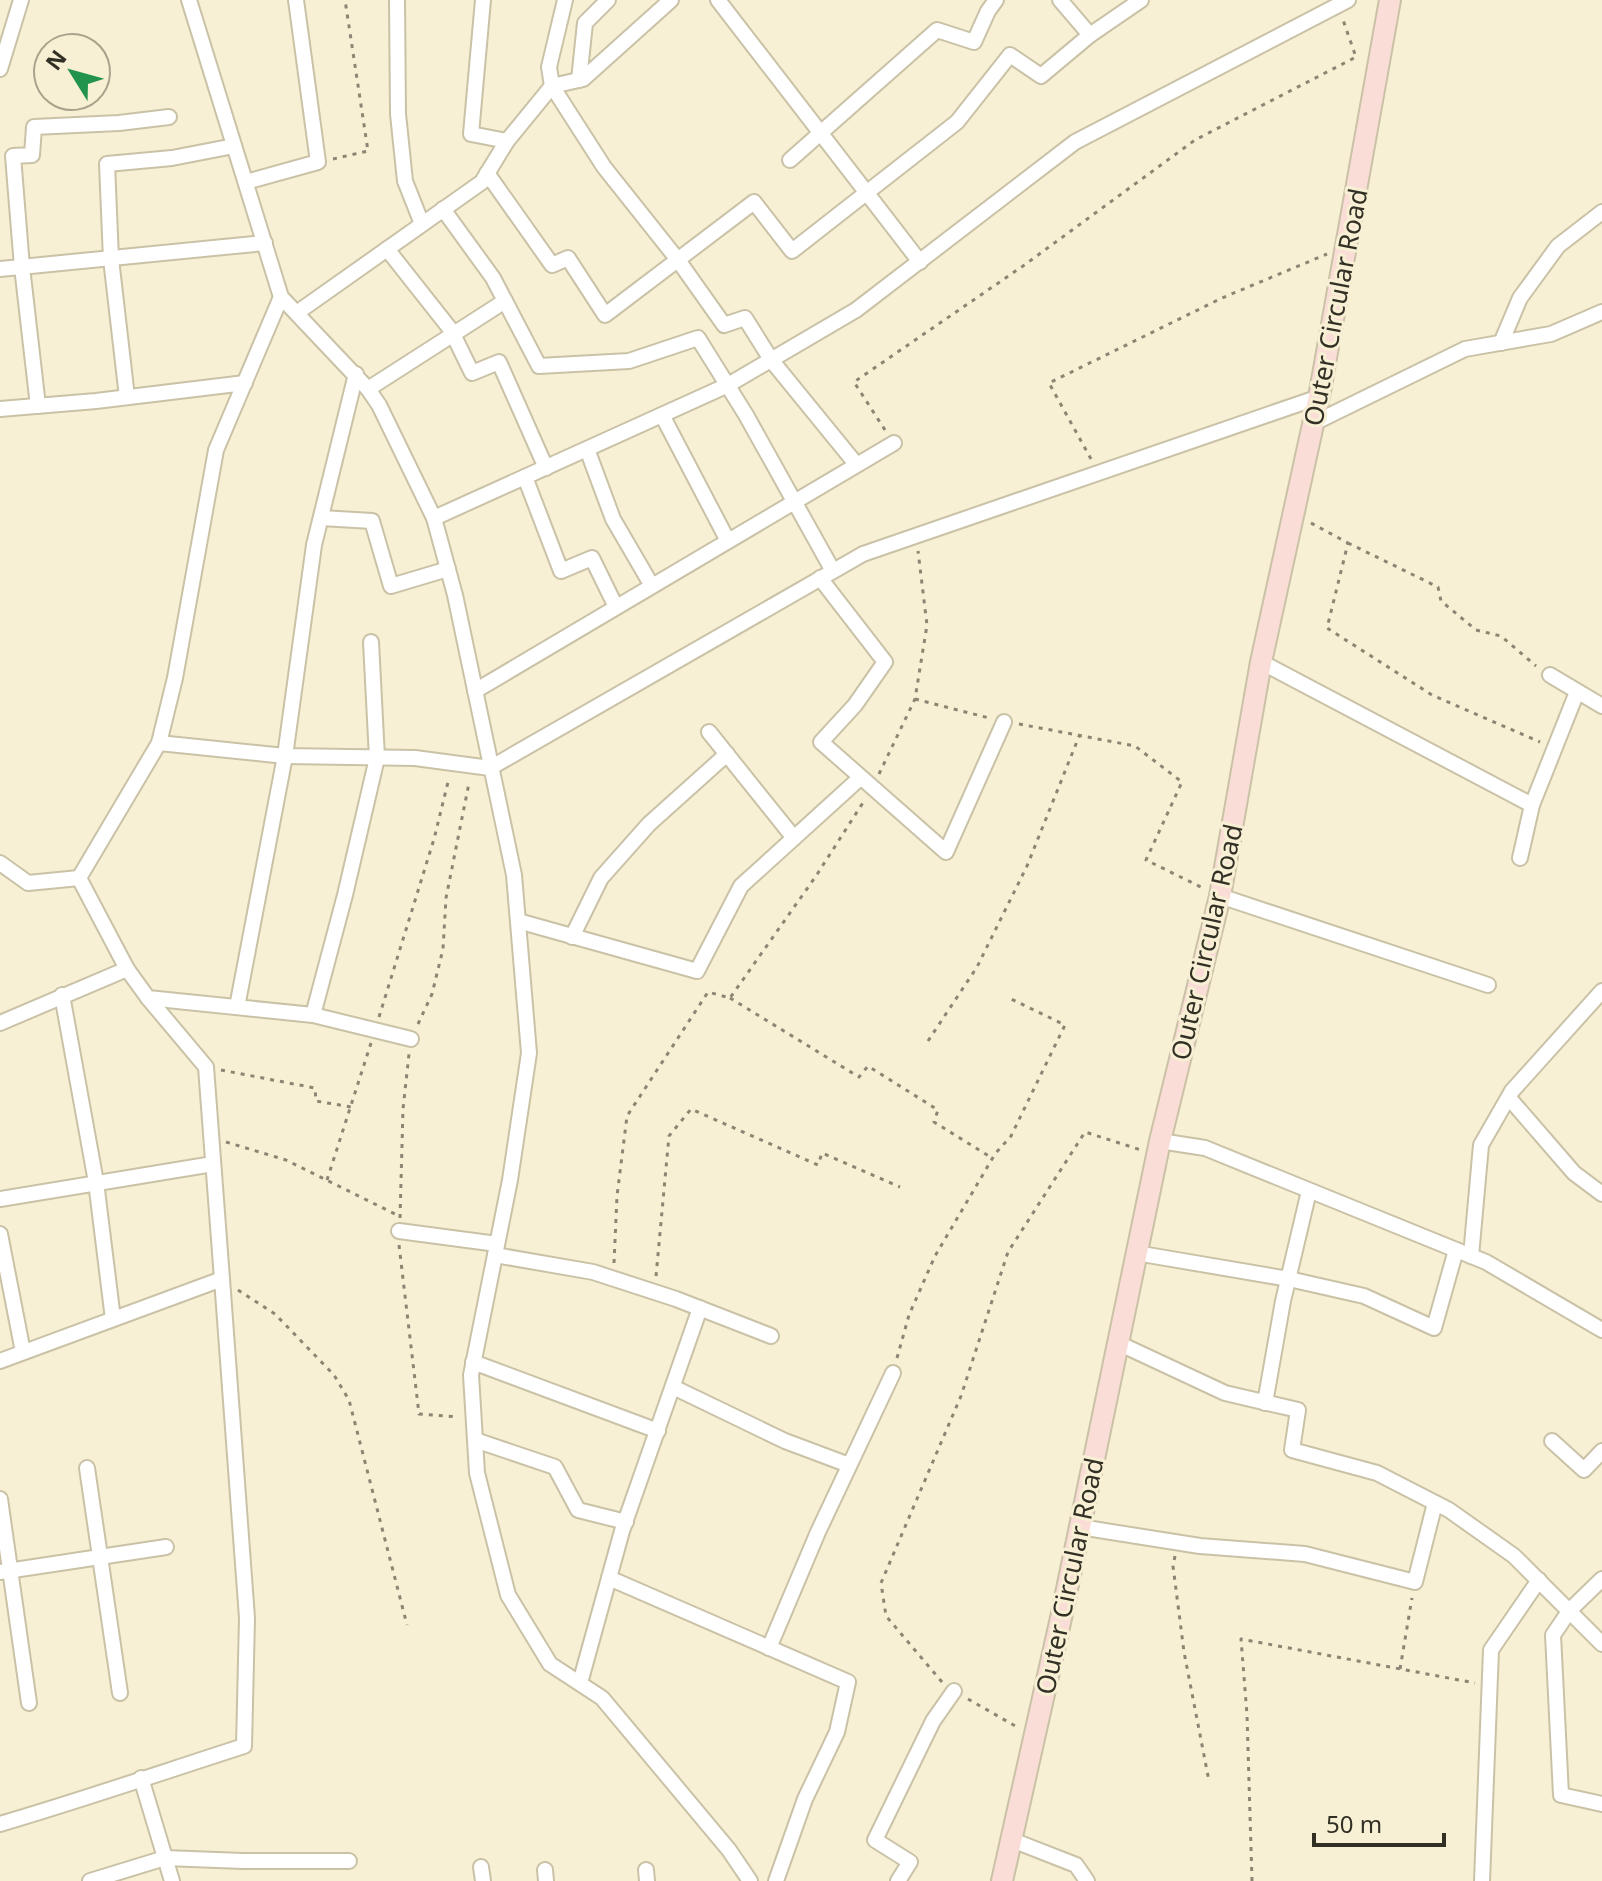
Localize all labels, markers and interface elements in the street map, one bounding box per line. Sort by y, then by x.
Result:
north arrow [32,32,112,112]
text: N [38,43,73,76]
street label: Outer Circular Road [1294,185,1376,429]
street label: Outer Circular Road [1161,820,1251,1064]
street label: Outer Circular Road [1026,1454,1112,1698]
scale bar [1314,1797,1444,1847]
text: 50 m [1326,1807,1382,1840]

